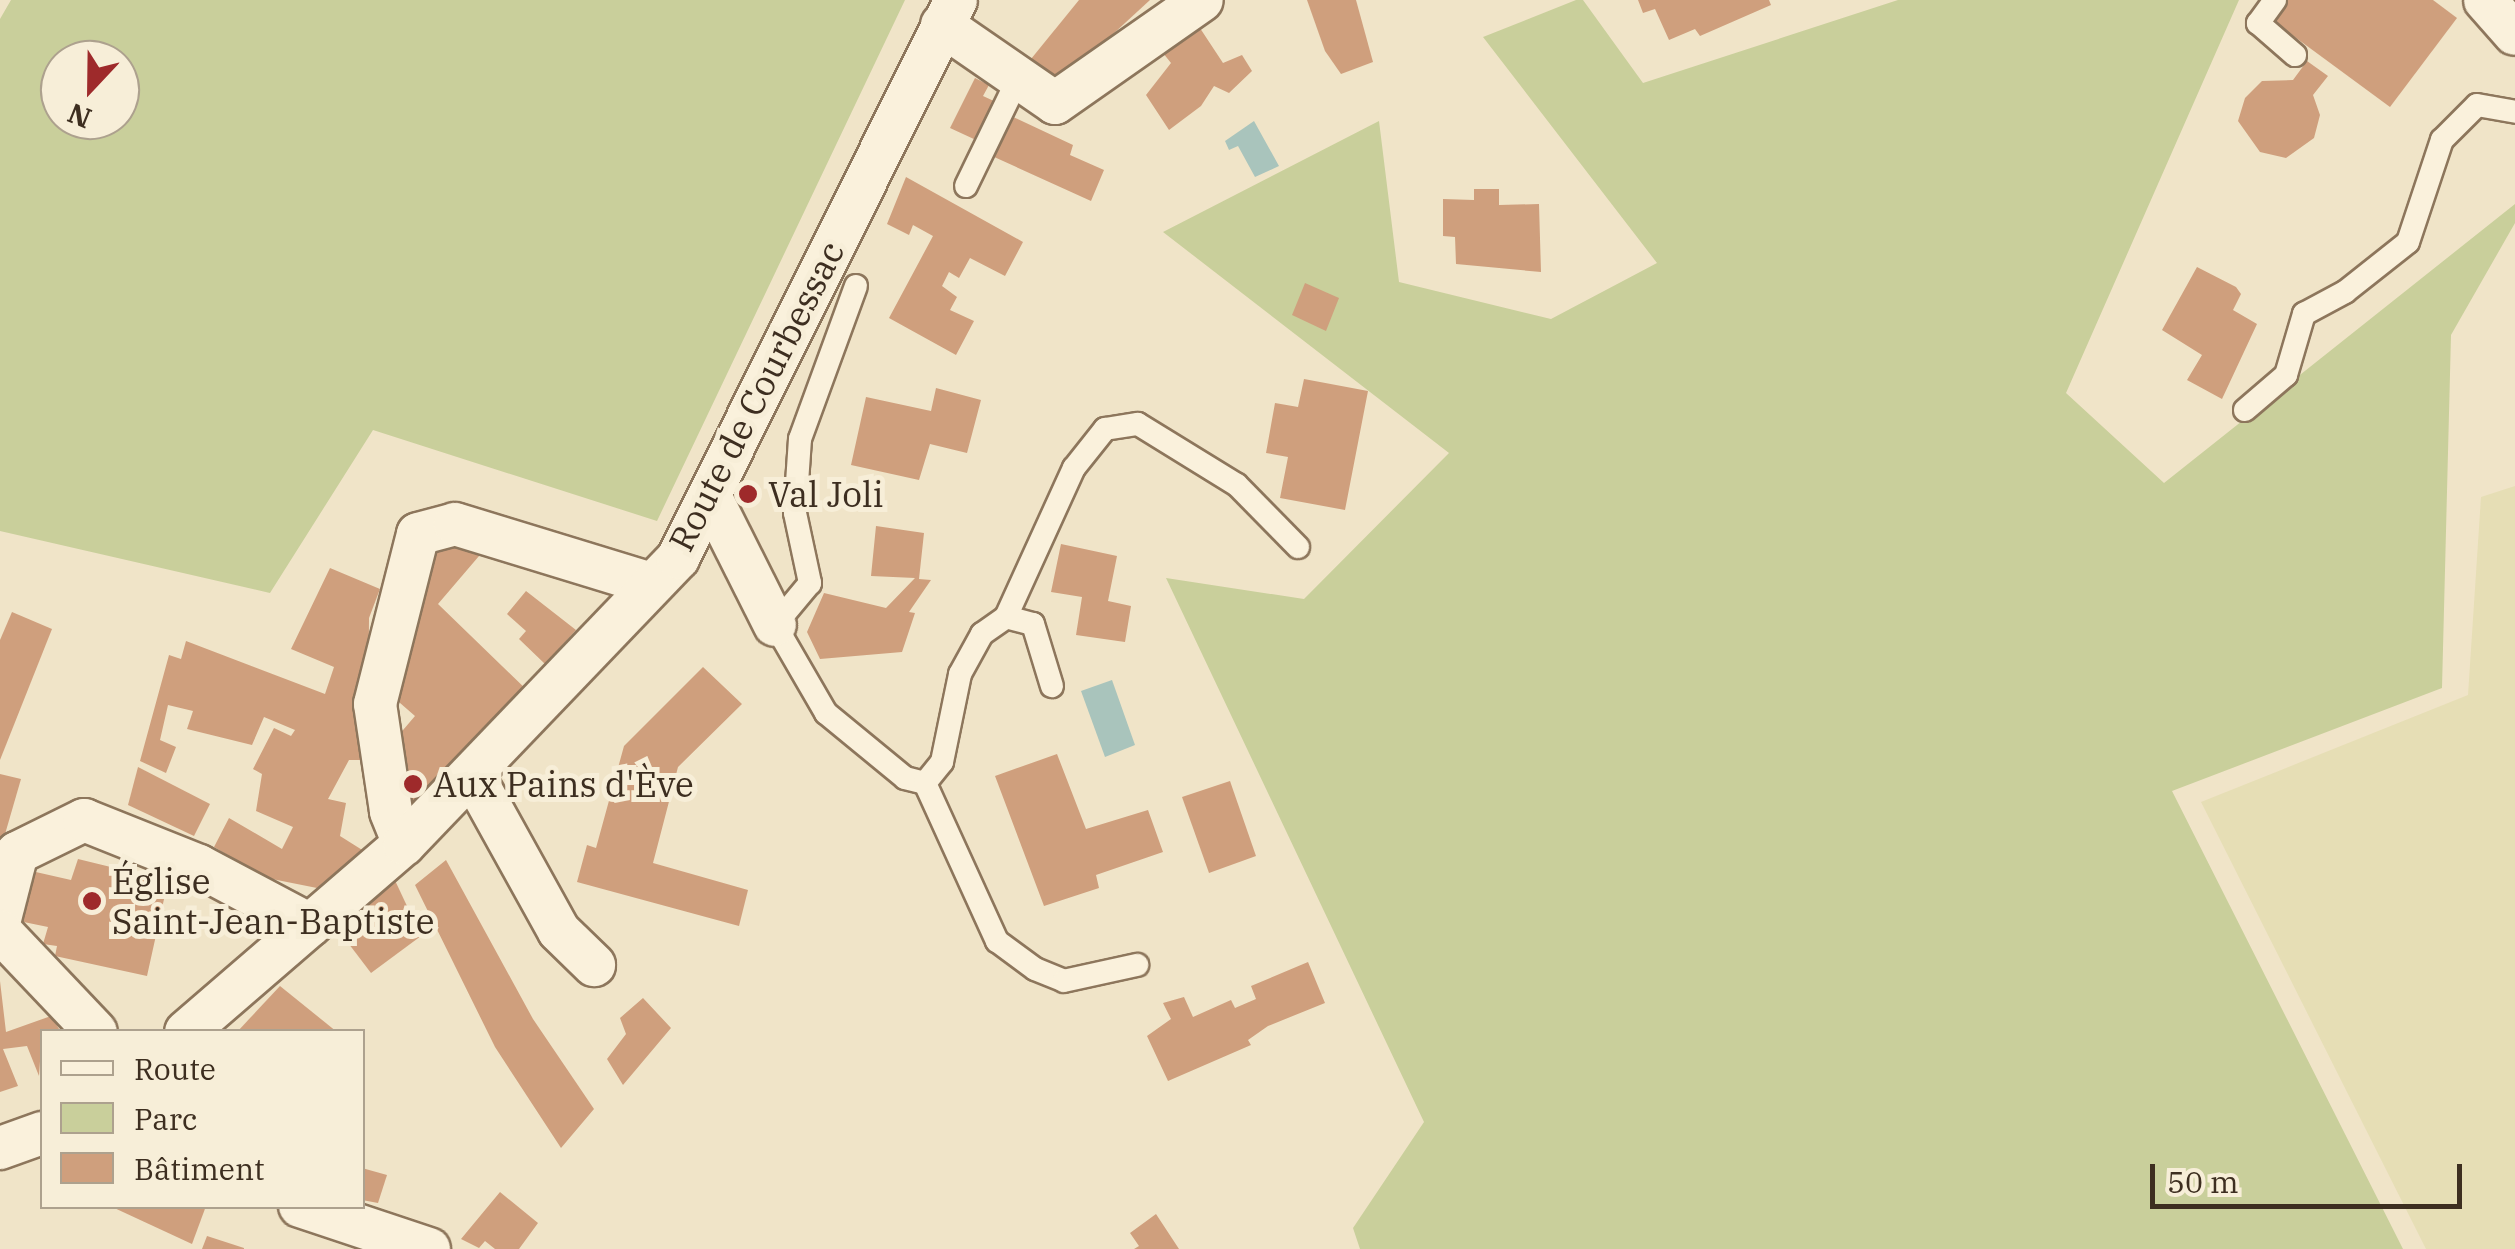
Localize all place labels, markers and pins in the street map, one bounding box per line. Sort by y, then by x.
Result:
place label: Val Joli [768,473,884,515]
marker: Val Joli [737,483,759,505]
place label: Aux Pains d'Ève [433,763,694,805]
marker: Aux Pains d'Ève [402,773,424,795]
place label: Église Saint-Jean-Baptiste [112,860,434,942]
marker: Église Saint-Jean-Baptiste [81,890,103,912]

